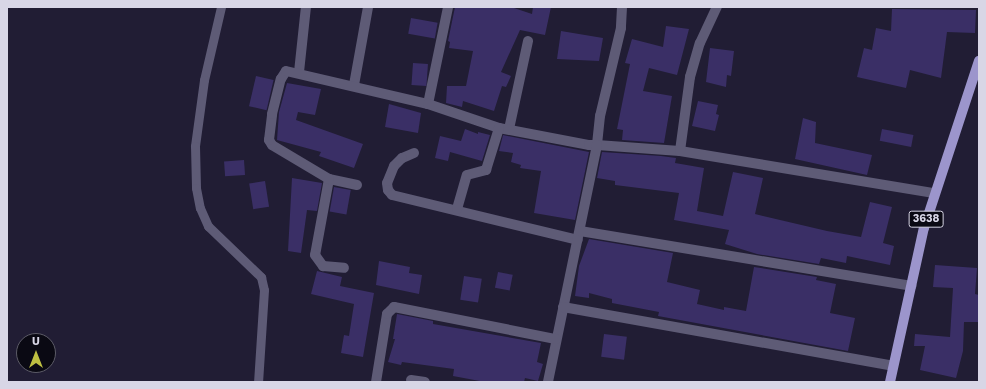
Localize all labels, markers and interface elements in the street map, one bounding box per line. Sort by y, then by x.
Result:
road number: 3638 [908,210,944,228]
north arrow [16,333,56,373]
text: U [32,335,40,348]

